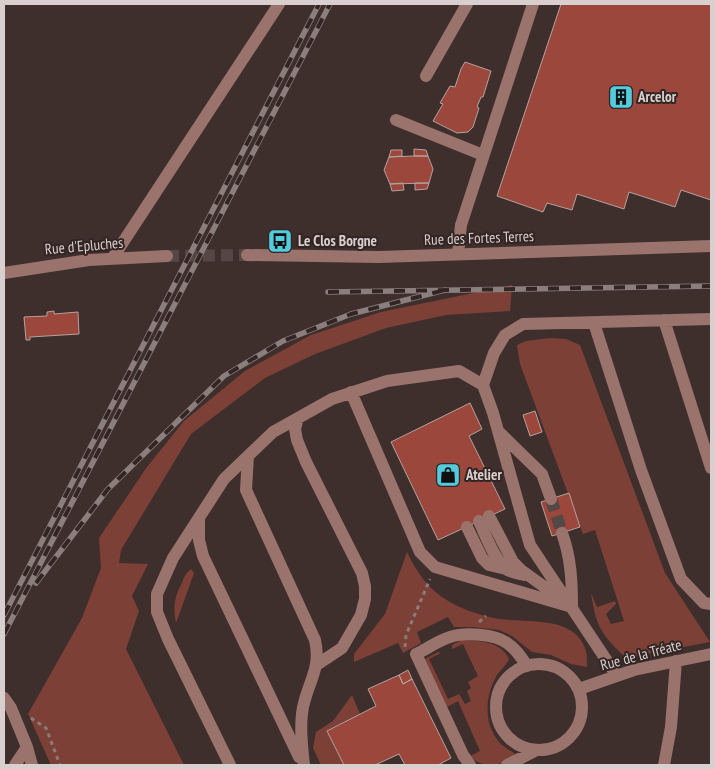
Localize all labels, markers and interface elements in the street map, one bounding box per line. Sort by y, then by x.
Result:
building icon: Arcelor [608,84,634,110]
place label: Arcelor [637,87,677,106]
street label: Rue des Fortes Terres [424,226,534,249]
bus stop icon: Le Clos Borgne [267,228,293,254]
place label: Le Clos Borgne [298,231,377,250]
street label: Rue d'Epluches [44,233,124,258]
shop icon: Atelier [435,462,461,488]
place label: Atelier [465,465,502,484]
street label: Rue de la Tréate [598,635,684,674]

